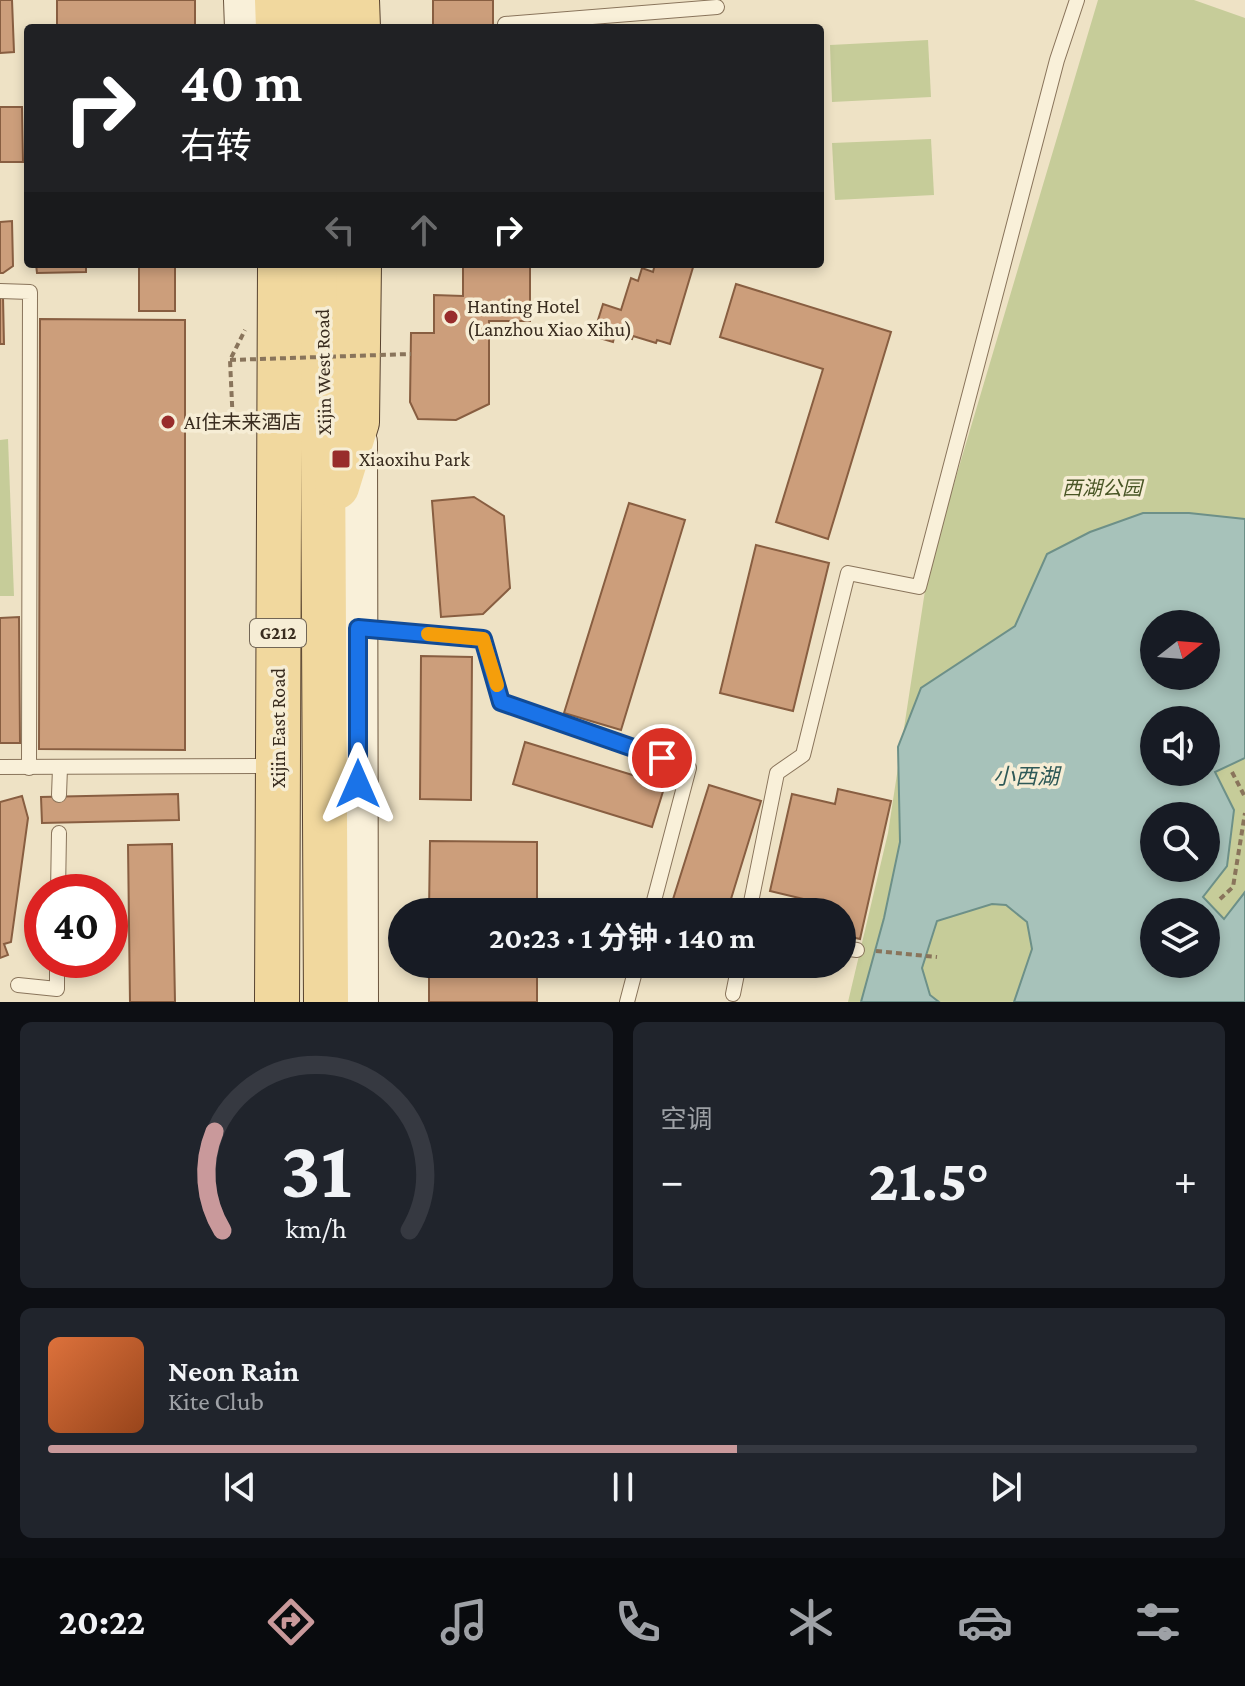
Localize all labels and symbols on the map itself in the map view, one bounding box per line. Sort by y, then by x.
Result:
place label: Hanting Hotel (Lanzhou Xiao Xihu) [467,295,632,341]
street label: Xijin West Road [311,308,336,435]
marker: Hanting Hotel (Lanzhou Xiao Xihu) [442,308,460,326]
place label: AI住未来酒店 [184,411,301,433]
marker: AI住未来酒店 [159,413,177,431]
marker: Xiaoxihu Park [330,448,352,470]
place label: Xiaoxihu Park [359,448,470,470]
park label: 西湖公园 [1062,477,1145,499]
north arrow [1140,610,1220,690]
road number: G212 [250,619,306,647]
street label: Xijin East Road [267,667,290,788]
pin [628,724,696,792]
position arrow [316,742,400,826]
water label: 小西湖 [993,764,1062,789]
speed limit sign: 40 [24,874,128,978]

